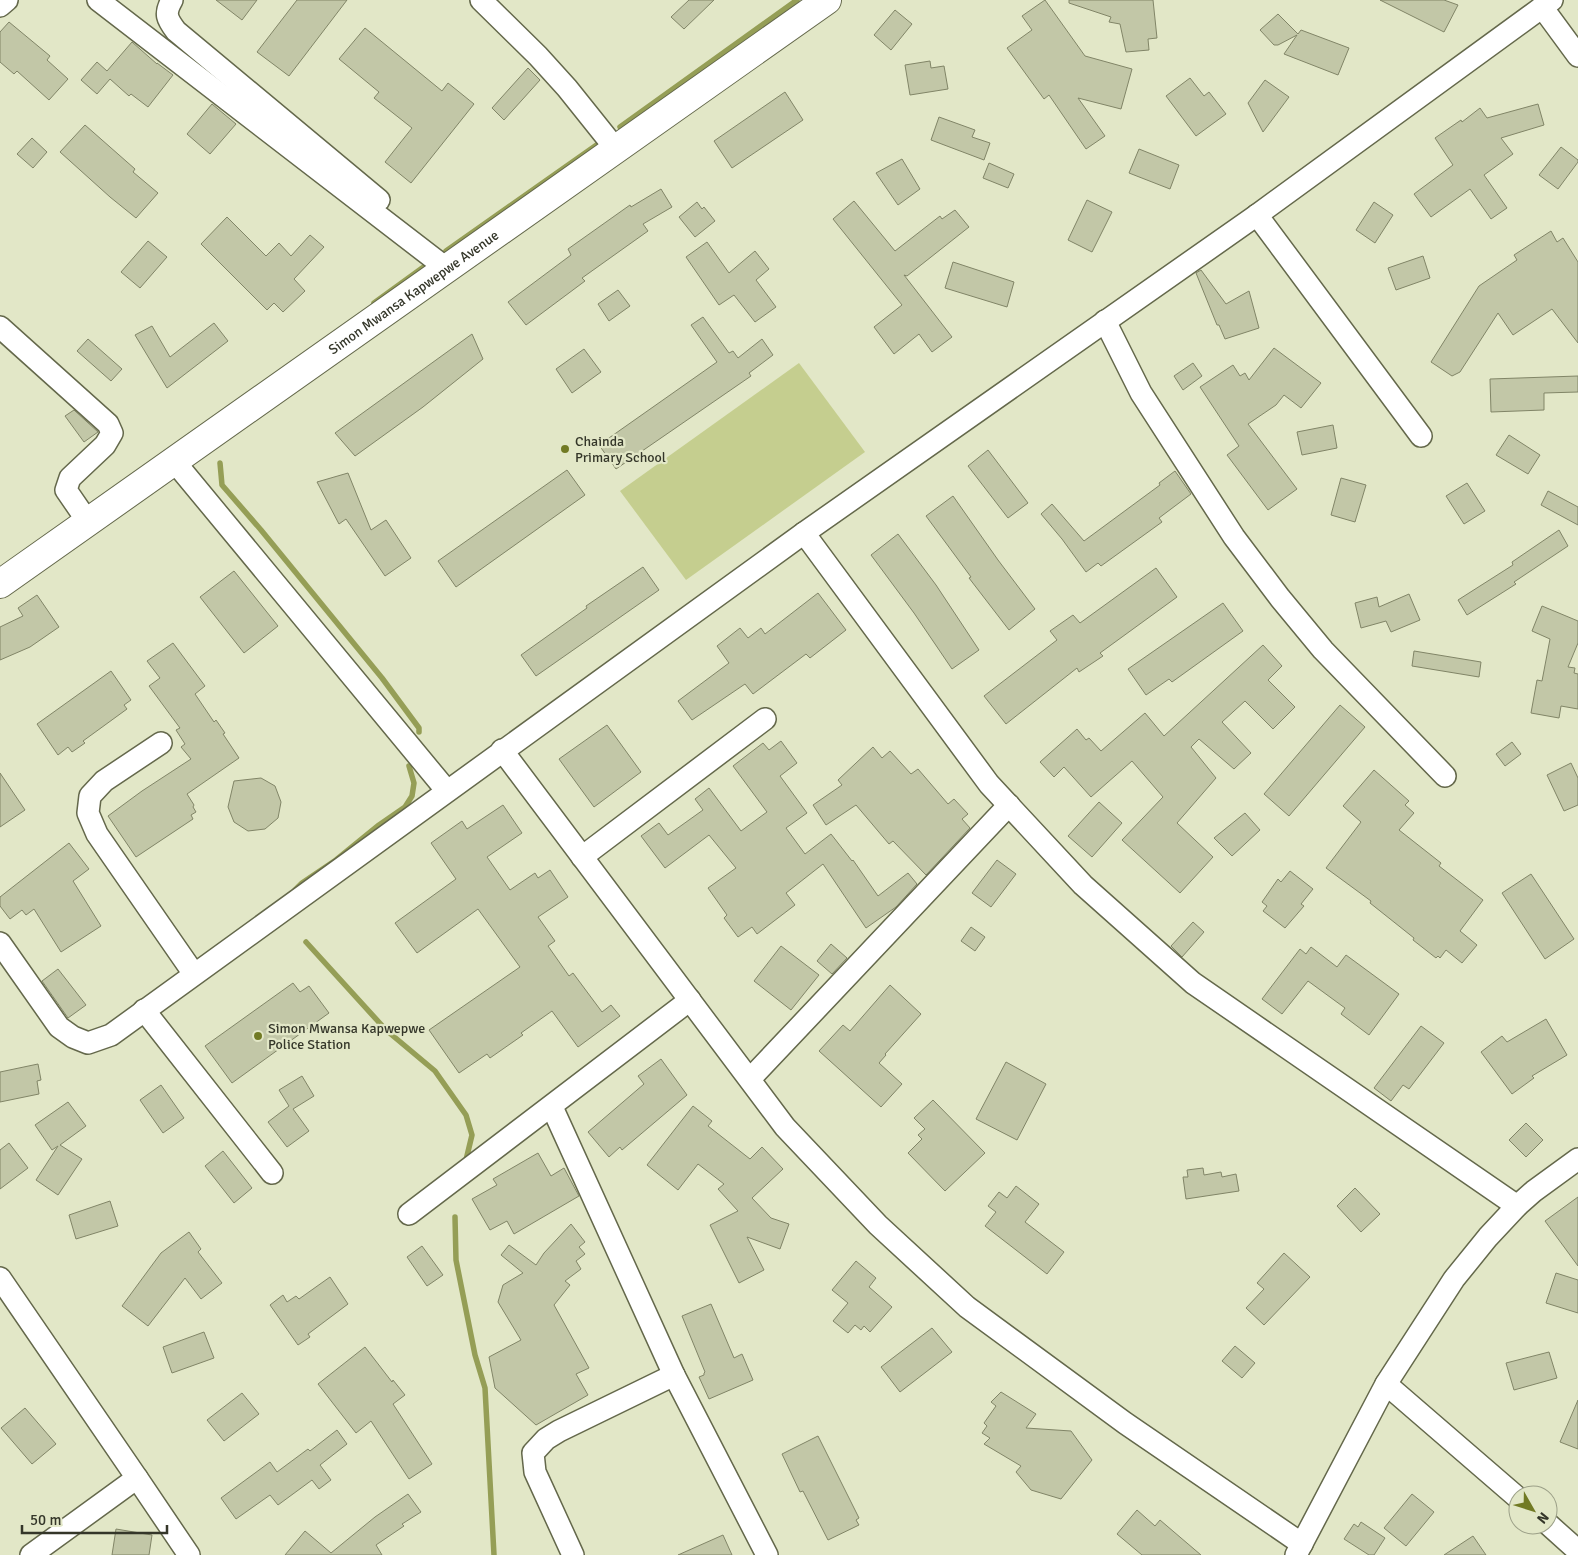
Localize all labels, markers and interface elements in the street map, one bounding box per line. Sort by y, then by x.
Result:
street label: Simon Mwansa Kapwepwe Avenue [325,227,502,358]
place label: Chainda Primary School [575,433,666,466]
marker: Chainda Primary School [559,443,571,455]
place label: Simon Mwansa Kapwepwe Police Station [268,1020,425,1053]
marker: Simon Mwansa Kapwepwe Police Station [252,1030,264,1042]
north arrow [1508,1485,1558,1535]
scale bar [22,1502,168,1534]
text: N [1533,1509,1552,1527]
text: 50 m [30,1511,61,1529]

